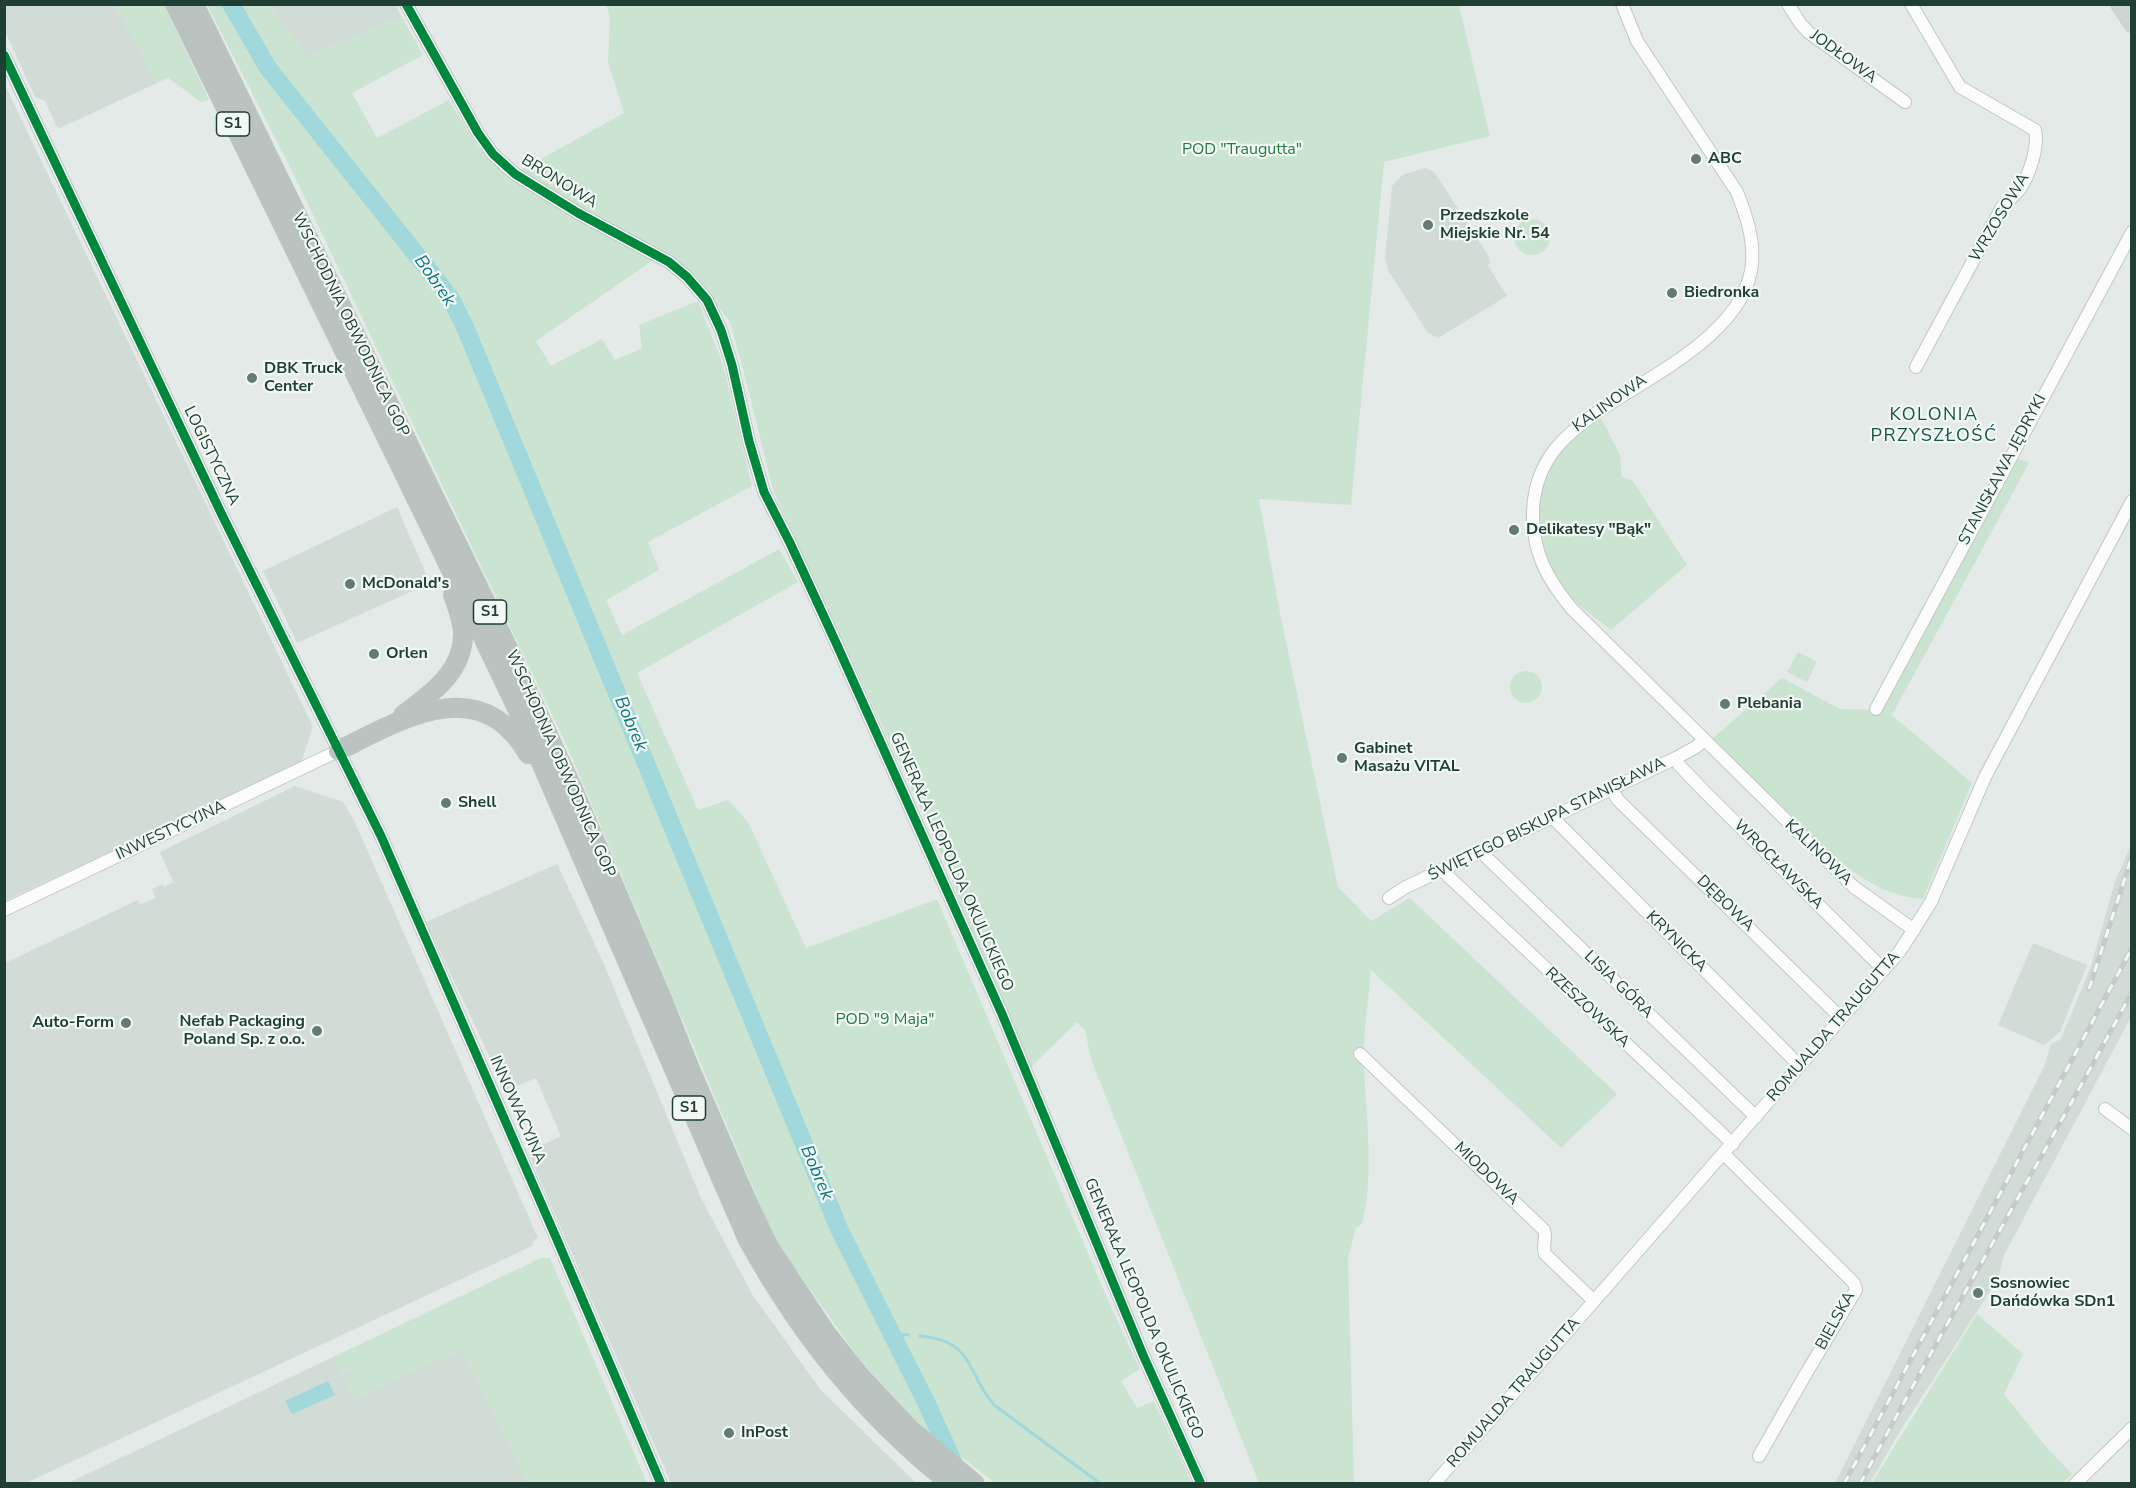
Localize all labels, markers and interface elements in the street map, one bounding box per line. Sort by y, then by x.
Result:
street label: JODŁOWA [1806,26,1880,88]
road number: S1 [216,112,250,136]
park label: POD "Traugutta" [1182,140,1302,160]
place label: ABC [1708,149,1742,169]
street label: BRONOWA [517,151,601,213]
marker: ABC [1689,152,1703,166]
street label: WRZOSOWA [1966,170,2034,266]
place label: Przedszkole Miejskie Nr. 54 [1440,206,1550,244]
street label: WSCHODNIA OBWODNICA GOP [287,210,413,440]
marker: Przedszkole Miejskie Nr. 54 [1421,218,1435,232]
water label: Bobrek [409,251,459,311]
place label: Biedronka [1684,283,1759,303]
marker: Biedronka [1665,286,1679,300]
place label: DBK Truck Center [264,359,342,397]
marker: DBK Truck Center [245,371,259,385]
street label: KALINOWA [1569,371,1651,437]
street label: STANISŁAWA JĘDRYKI [1955,391,2051,549]
street label: LOGISTYCZNA [179,403,243,509]
district label: KOLONIA PRZYSZŁOŚĆ [1871,405,1997,448]
place label: Delikatesy "Bąk" [1526,520,1651,540]
marker: Delikatesy "Bąk" [1507,523,1521,537]
place label: McDonald's [362,574,449,594]
marker: McDonald's [343,577,357,591]
road number: S1 [474,600,506,624]
place label: Orlen [386,644,428,664]
marker: Orlen [367,647,381,661]
street label: WSCHODNIA OBWODNICA GOP [501,647,619,881]
water label: Bobrek [609,693,651,755]
place label: Plebania [1737,694,1802,714]
marker: Plebania [1718,697,1732,711]
street label: GENERAŁA LEOPOLDA OKULICKIEGO [885,729,1017,995]
place label: Gabinet Masażu VITAL [1354,739,1460,777]
marker: Gabinet Masażu VITAL [1335,751,1349,765]
street label: ŚWIĘTEGO BISKUPA STANISŁAWA [1425,754,1669,886]
place label: Shell [458,793,496,813]
marker: Shell [439,796,453,810]
street label: INWESTYCYJNA [113,797,229,865]
street label: WROCŁAWSKA [1729,816,1827,914]
street label: KALINOWA [1780,816,1856,890]
street label: DĘBOWA [1692,872,1758,936]
street label: KRYNICKA [1642,908,1710,976]
street label: LISIA GÓRA [1579,947,1657,1023]
street label: ROMUALDA TRAUGUTTA [1764,948,1904,1106]
street label: RZESZOWSKA [1541,964,1633,1052]
park label: POD "9 Maja" [836,1010,934,1030]
place label: Nefab Packaging Poland Sp. z o.o. [180,1012,305,1050]
place label: Auto-Form [32,1013,114,1033]
marker: Auto-Form [119,1016,133,1030]
marker: Nefab Packaging Poland Sp. z o.o. [310,1024,324,1038]
street label: INNOWACYJNA [485,1053,549,1167]
road number: S1 [672,1096,706,1120]
street label: MIODOWA [1450,1138,1522,1210]
water label: Bobrek [795,1142,837,1204]
street label: GENERAŁA LEOPOLDA OKULICKIEGO [1079,1176,1207,1442]
place label: Sosnowiec Dańdówka SDn1 [1990,1274,2115,1312]
marker: Sosnowiec Dańdówka SDn1 [1971,1286,1985,1300]
street label: BIELSKA [1812,1288,1860,1354]
street label: ROMUALDA TRAUGUTTA [1444,1314,1584,1472]
place label: InPost [741,1423,788,1443]
marker: InPost [722,1426,736,1440]

